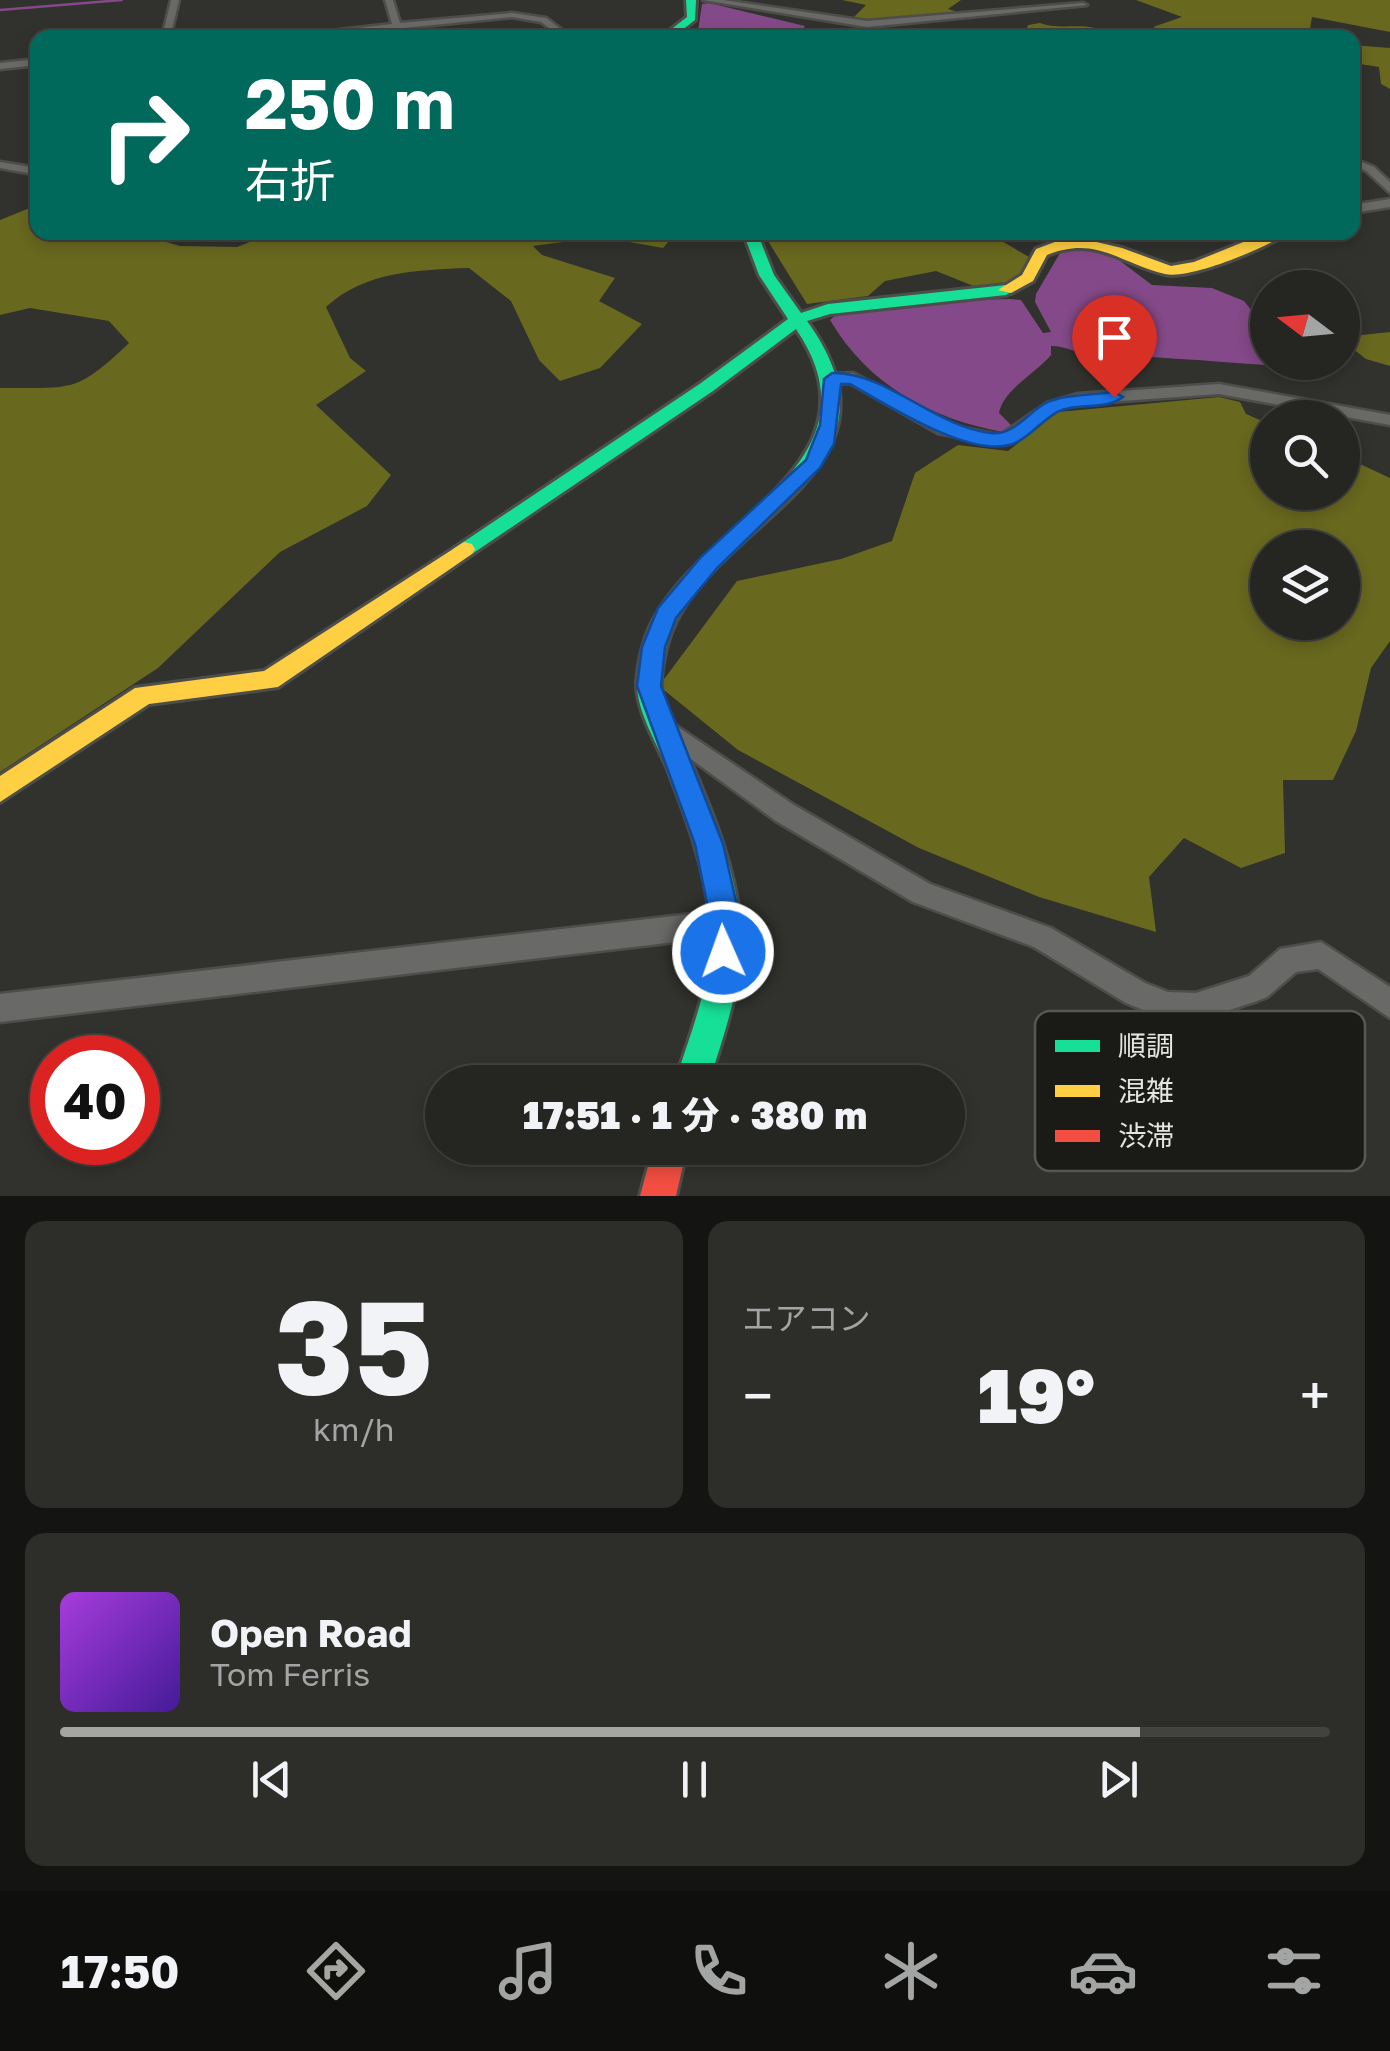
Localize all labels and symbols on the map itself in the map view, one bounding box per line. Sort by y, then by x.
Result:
north arrow [1250,270,1360,380]
pin [1072,295,1157,398]
position arrow [671,900,775,1004]
legend [1035,1011,1365,1171]
text: 順調 [1118,1029,1174,1062]
speed limit sign: 40 [30,1035,160,1165]
text: 混雑 [1118,1074,1174,1107]
text: 渋滞 [1118,1119,1174,1152]

